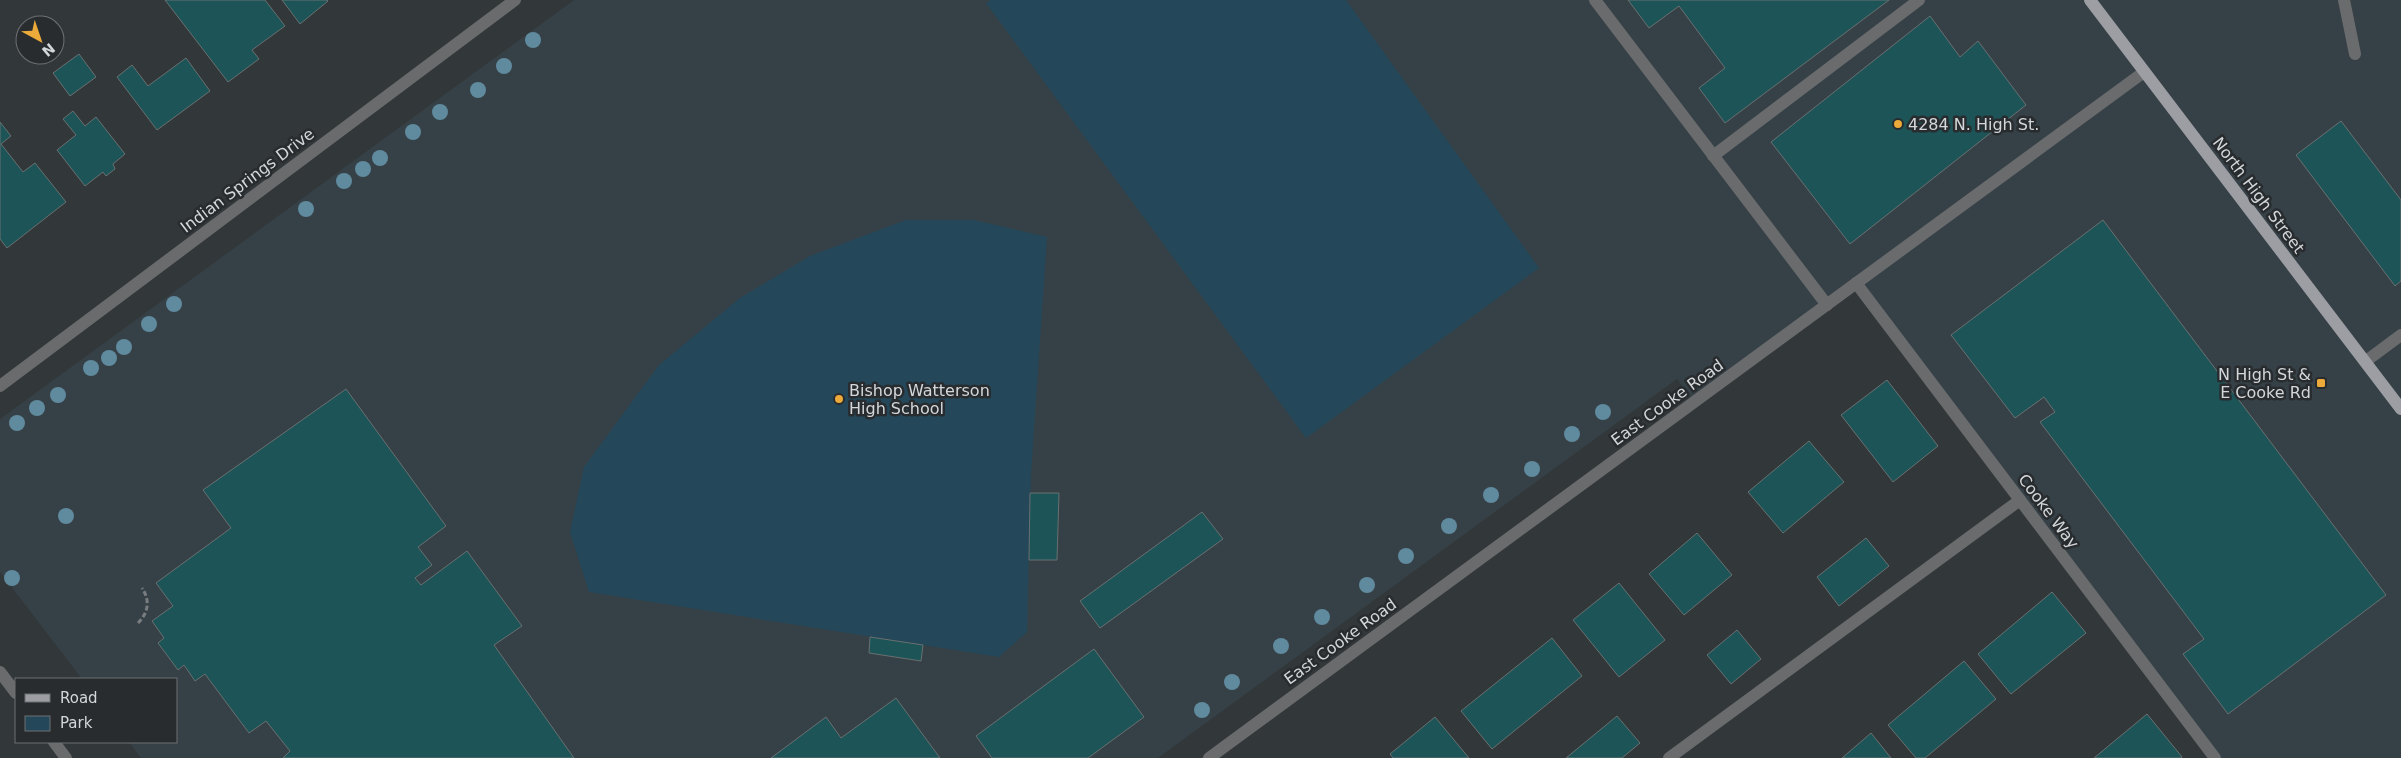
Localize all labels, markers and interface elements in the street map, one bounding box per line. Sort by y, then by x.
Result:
north arrow [15,15,65,65]
text: N [39,40,58,60]
place label: 4284 N. High St. [1908,115,2039,134]
marker: 4284 N. High St. [1892,118,1904,130]
street label: Indian Springs Drive [177,124,318,237]
street label: North High Street [2209,134,2308,257]
street label: East Cooke Road [1607,355,1727,450]
place label: N High St & E Cooke Rd [2218,365,2311,402]
marker: N High St & E Cooke Rd [2315,377,2327,389]
place label: Bishop Watterson High School [849,381,990,418]
marker: Bishop Watterson High School [833,393,845,405]
street label: Cooke Way [2014,470,2083,552]
street label: East Cooke Road [1280,594,1400,689]
legend [15,678,178,743]
text: Road [60,689,98,707]
text: Park [60,714,93,732]

